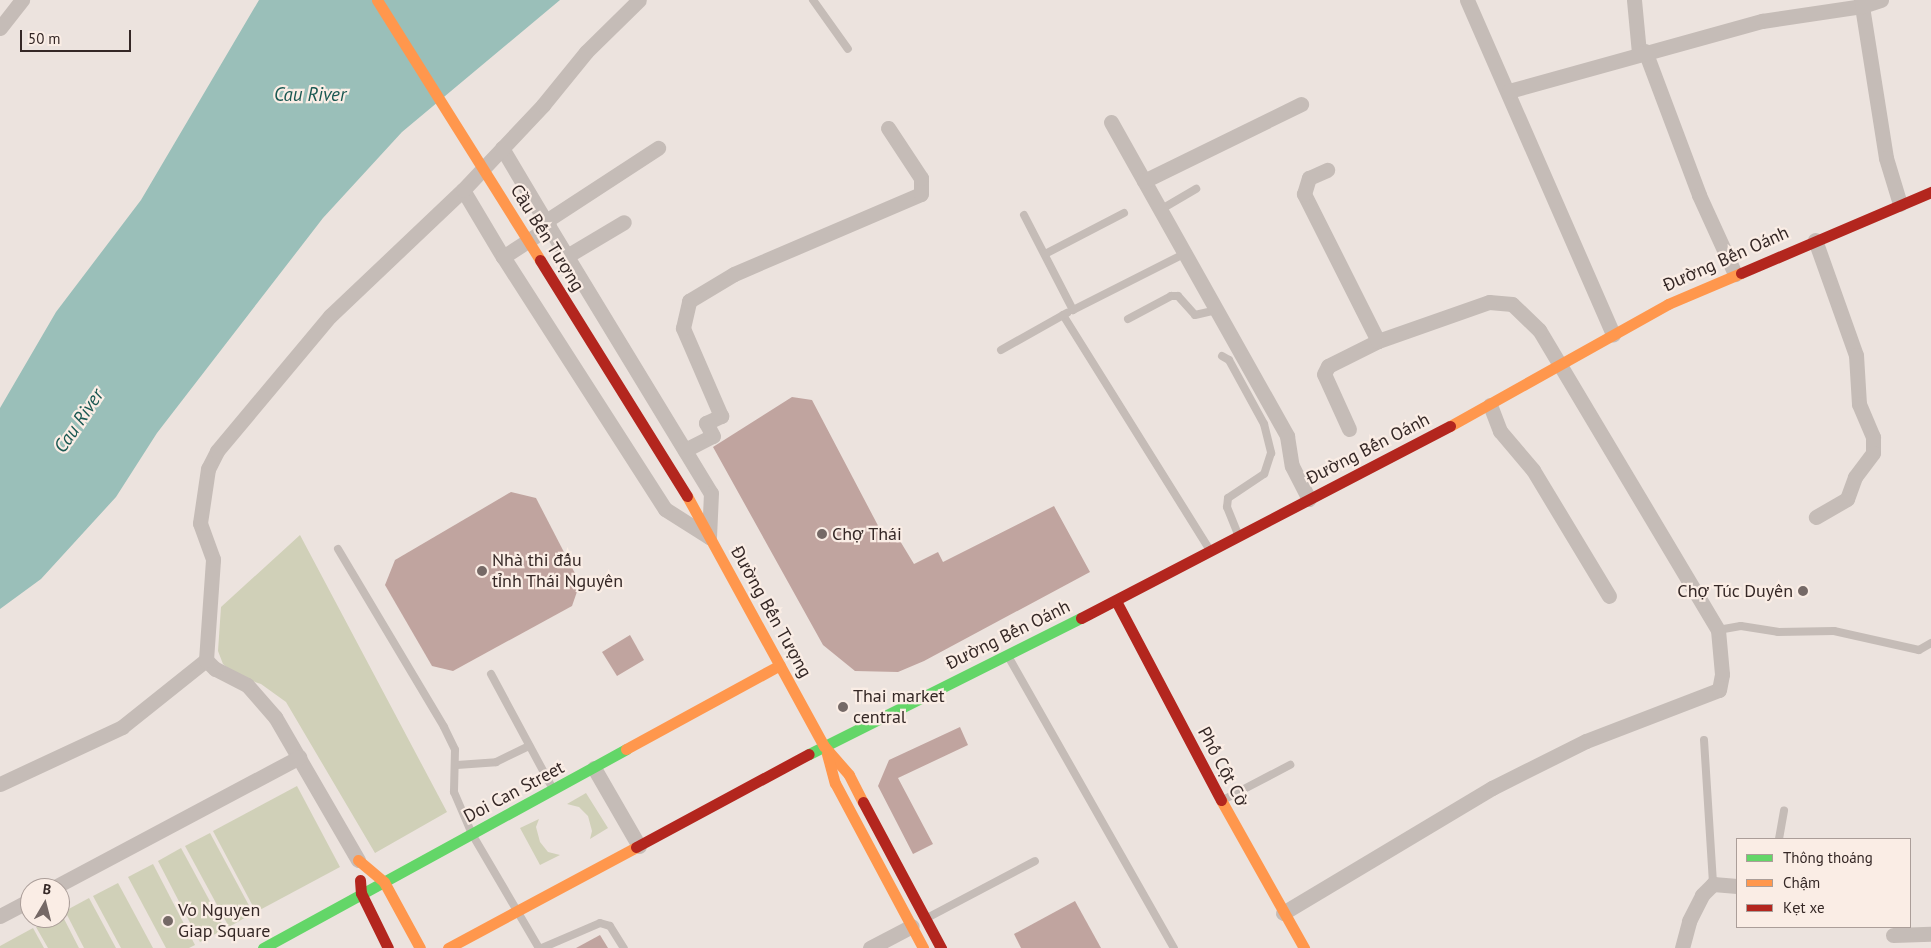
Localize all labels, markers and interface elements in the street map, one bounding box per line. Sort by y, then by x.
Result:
scale bar [22,20,134,52]
text: 50 m [28,29,61,48]
water label: Cau River [274,84,346,106]
street label: Cầu Bến Tượng [505,180,589,296]
street label: Đường Bến Oánh [1660,222,1792,296]
water label: Cau River [49,385,109,457]
street label: Đường Bến Oánh [1303,409,1433,489]
place label: Chợ Thái [832,523,902,545]
marker: Chợ Thái [816,528,828,540]
street label: Đường Bến Tượng [726,542,816,682]
place label: Nhà thi đấu tỉnh Thái Nguyên [492,550,624,592]
marker: Nhà thi đấu tỉnh Thái Nguyên [476,565,488,577]
place label: Chợ Túc Duyên [1676,580,1793,602]
marker: Chợ Túc Duyên [1797,585,1809,597]
street label: Đường Bến Oánh [942,596,1074,674]
place label: Thai market central [853,686,945,729]
marker: Thai market central [837,701,849,713]
street label: Phố Cột Cờ [1193,723,1253,811]
street label: Doi Can Street [460,757,568,827]
legend [1736,838,1911,928]
text: Thông thoáng [1783,848,1873,867]
text: Chậm [1783,873,1820,892]
north arrow [20,878,70,928]
text: B [42,880,52,899]
text: Kẹt xe [1783,898,1825,917]
place label: Vo Nguyen Giap Square [178,900,270,942]
marker: Vo Nguyen Giap Square [162,915,174,927]

